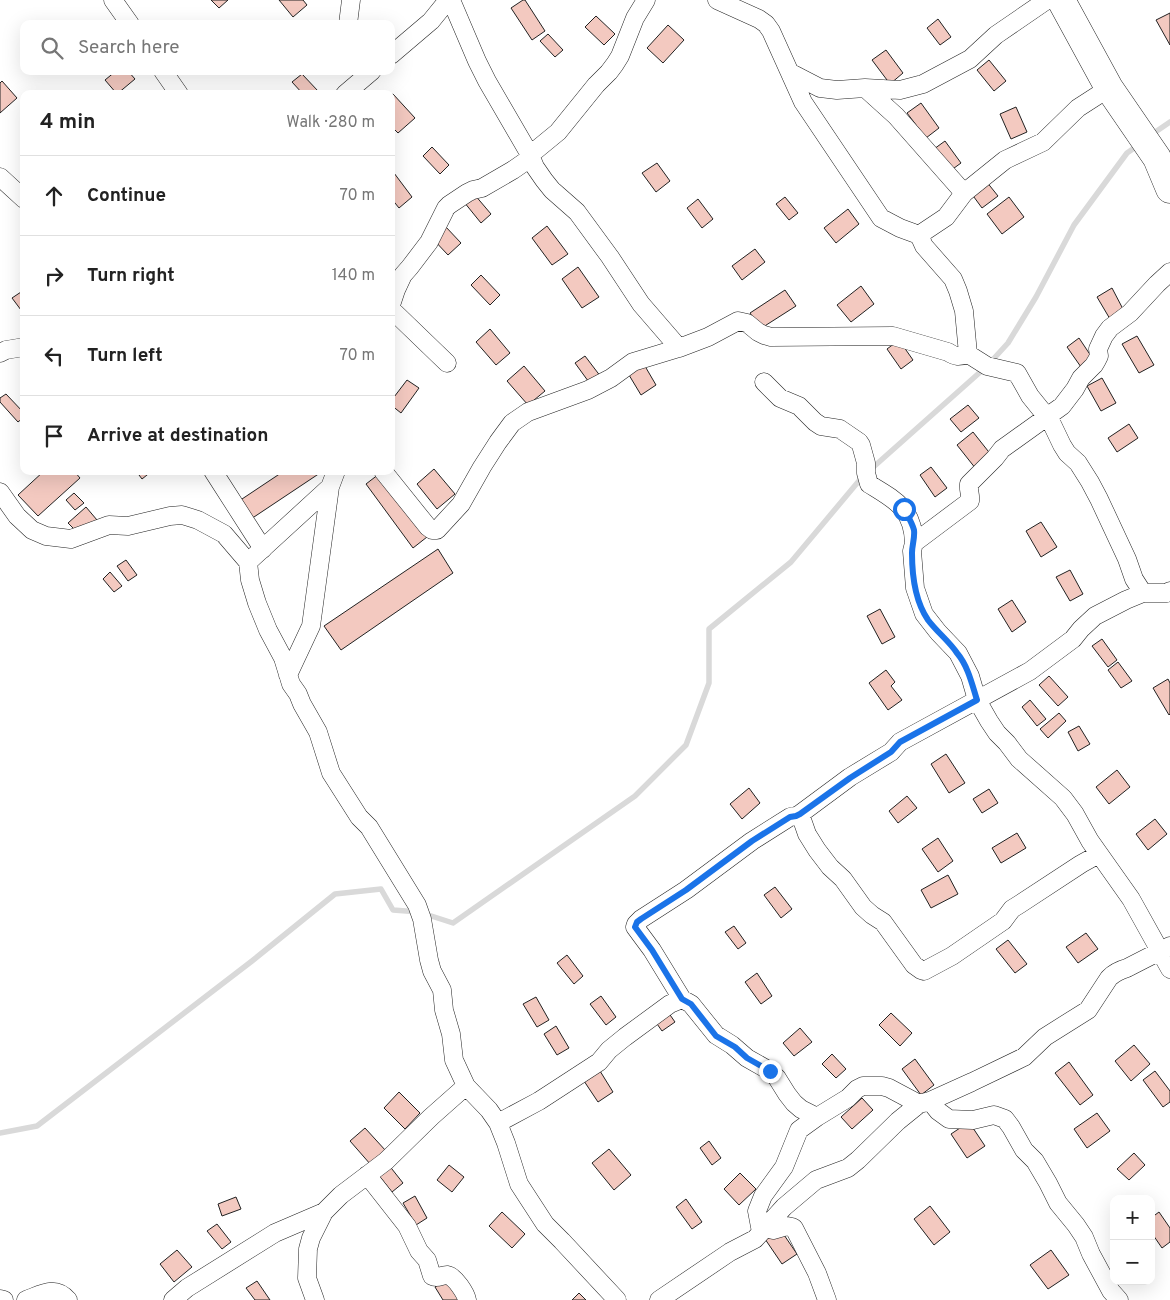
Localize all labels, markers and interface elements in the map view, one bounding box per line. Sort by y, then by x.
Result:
search box [20,20,395,75]
icon: search [38,34,66,62]
text: Search here [78,36,180,60]
text: 4 min [40,109,96,136]
text: Walk · 280 m [286,113,375,133]
icon: ahead [40,182,68,210]
text: Continue [87,184,166,208]
text: 70 m [340,186,375,206]
icon: right [40,262,68,290]
text: Turn right [87,264,175,288]
text: 140 m [332,266,375,286]
icon: left [40,342,68,370]
text: Turn left [87,344,163,368]
text: 70 m [340,346,375,366]
icon: arrive [40,422,68,450]
text: Arrive at destination [87,424,268,448]
route start [893,498,916,521]
route end [759,1060,782,1083]
map controls [1110,1195,1155,1285]
button: + [1110,1195,1155,1240]
button: − [1110,1240,1155,1285]

